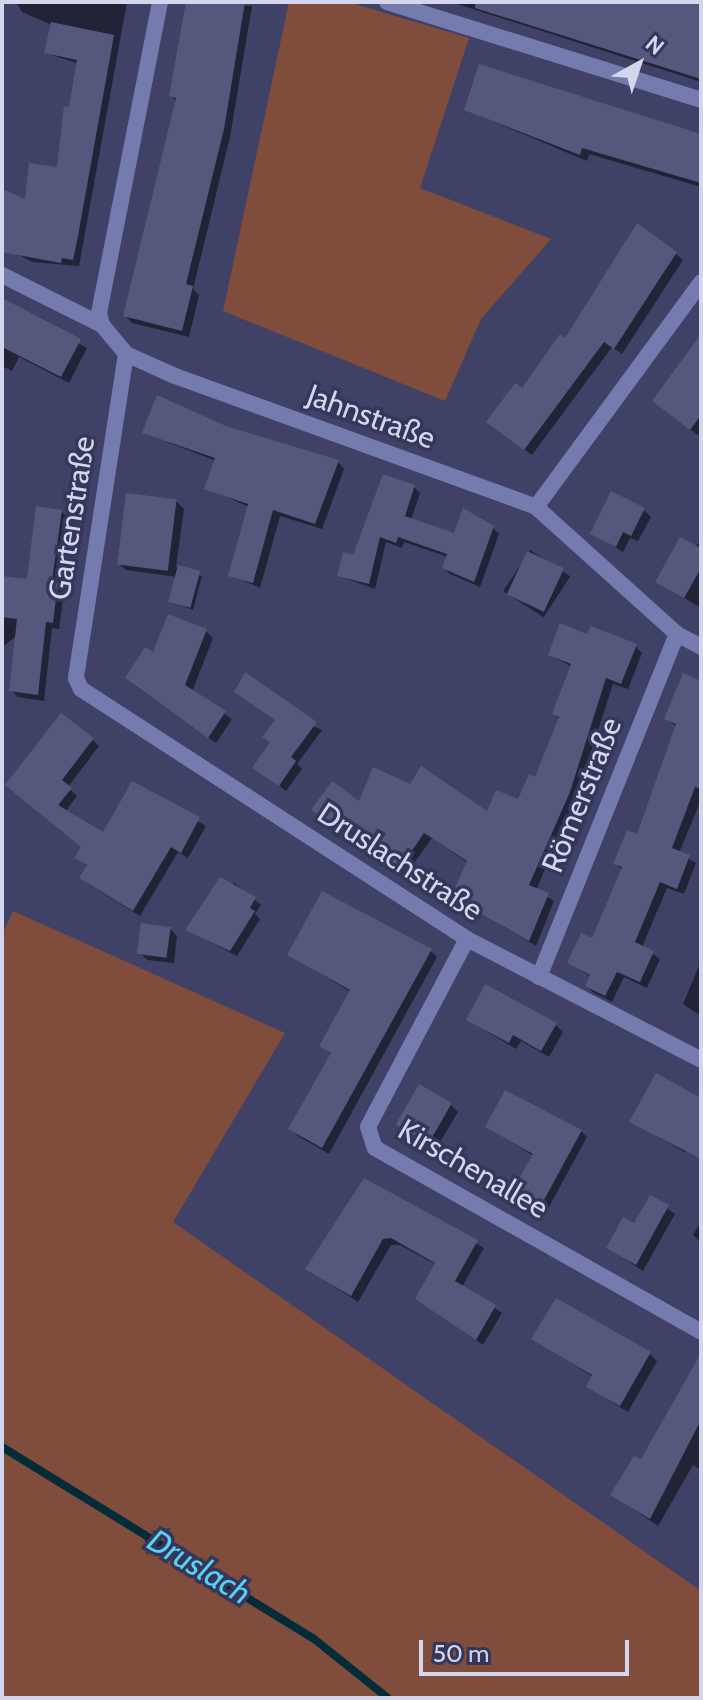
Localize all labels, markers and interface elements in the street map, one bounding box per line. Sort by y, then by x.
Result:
north arrow [599,24,679,104]
text: N [640,30,669,61]
street label: Jahnstraße [302,377,440,457]
street label: Gartenstraße [41,434,103,602]
street label: Römerstraße [535,712,629,878]
street label: Druslachstraße [311,795,489,929]
street label: Kirschenallee [392,1112,554,1226]
water label: Druslach [140,1521,258,1613]
scale bar [423,1624,633,1674]
text: 50 m [433,1639,489,1668]

